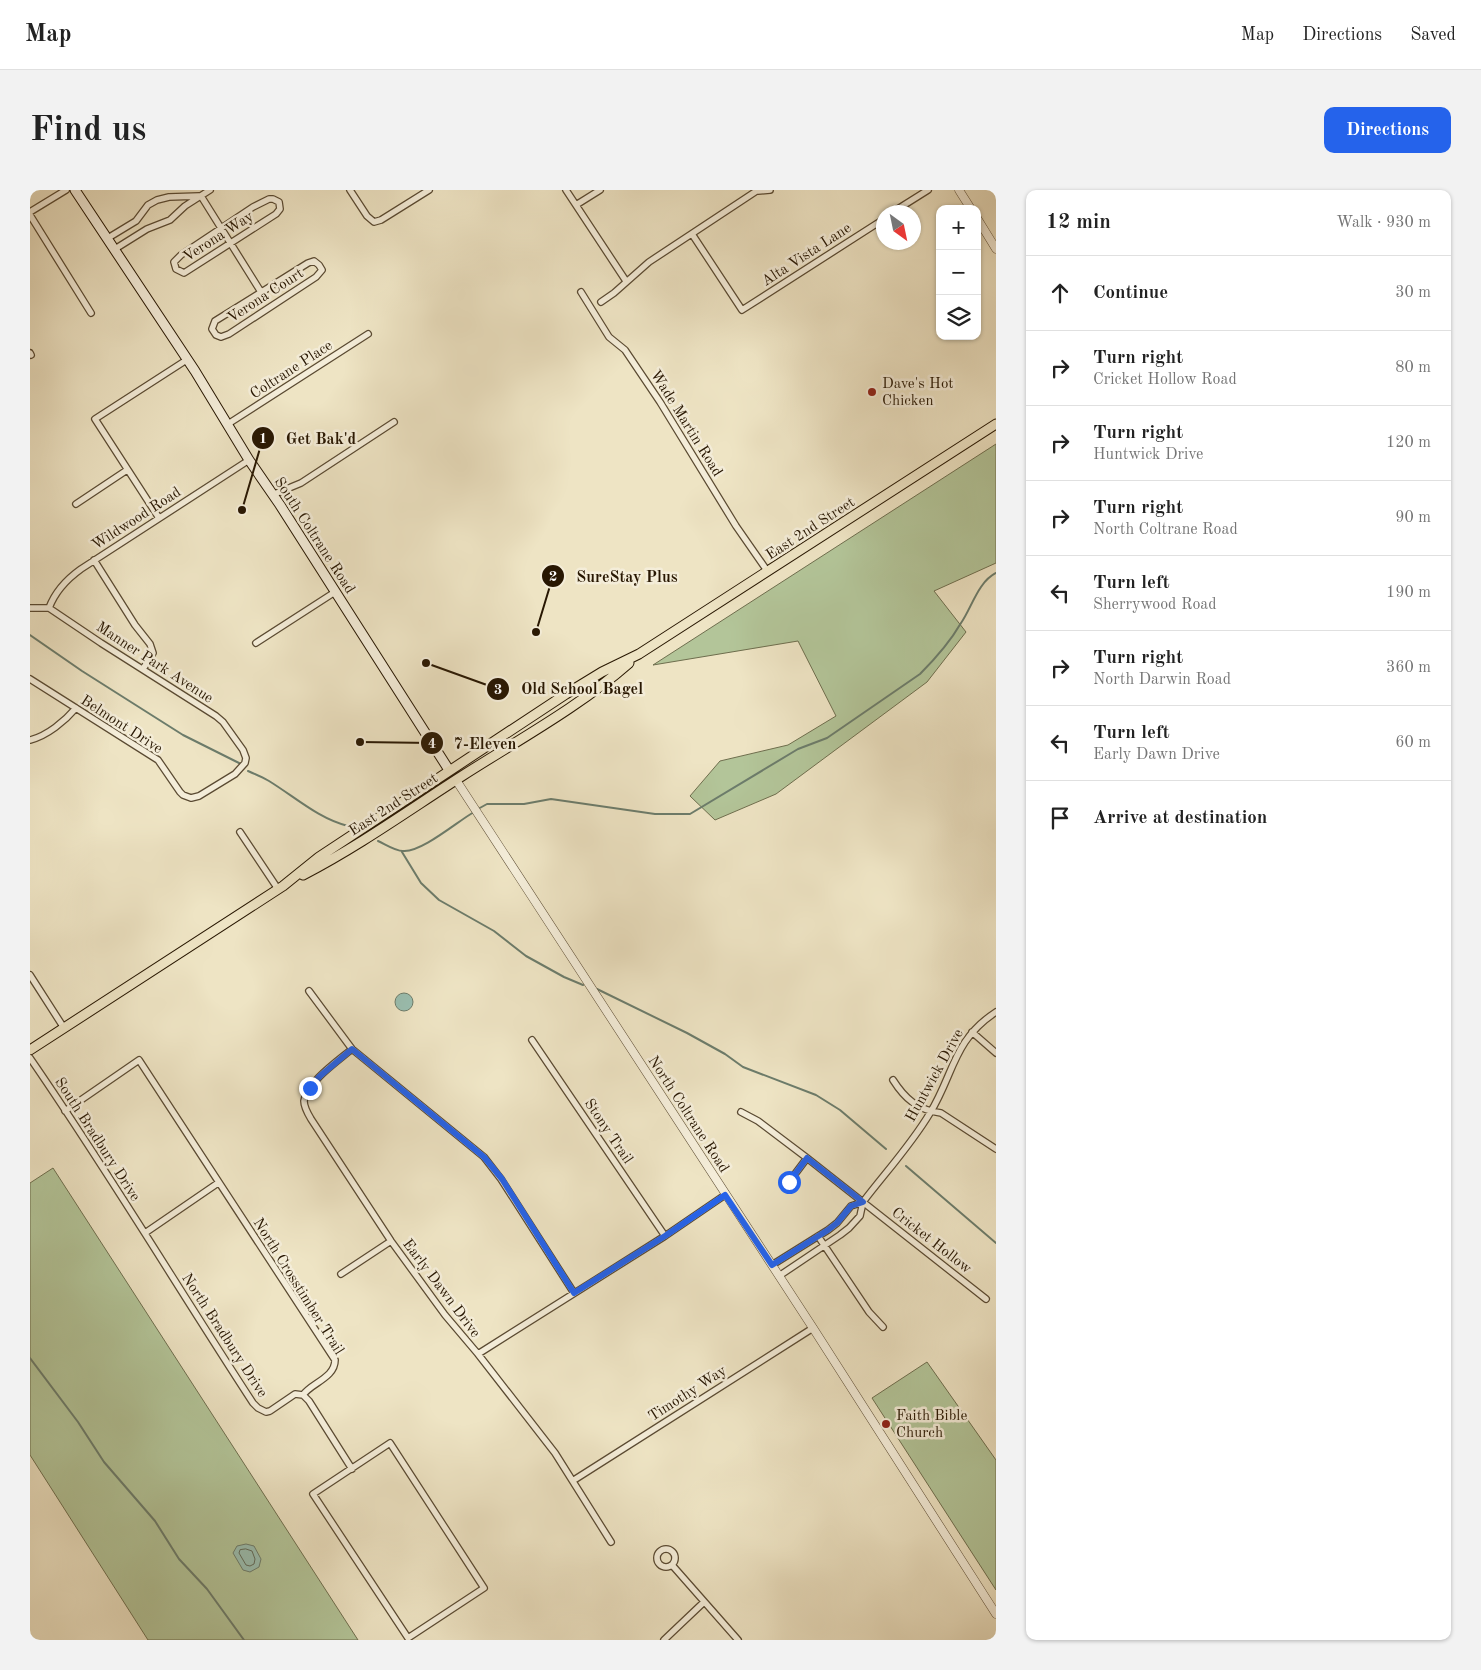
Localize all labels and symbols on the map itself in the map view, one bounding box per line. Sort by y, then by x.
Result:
north arrow [876,205,921,250]
street label: Verona Way [181,209,257,265]
street label: Alta Vista Lane [759,221,854,290]
street label: Verona Court [225,266,306,326]
street label: Coltrane Place [248,338,336,402]
street label: Wade Martin Road [647,368,725,480]
place label: Dave's Hot Chicken [882,377,954,409]
marker: Dave's Hot Chicken [866,386,878,398]
callout: Get Bak'd [250,423,366,454]
text: 1 [259,432,267,447]
text: Get Bak'd [286,432,357,448]
street label: South Coltrane Road [271,475,357,597]
street label: Wildwood Road [90,485,184,553]
street label: East 2nd Street [764,495,858,563]
callout: SureStay Plus [541,560,687,591]
text: 2 [549,570,557,585]
text: SureStay Plus [576,570,678,586]
street label: Manner Park Avenue [93,620,215,707]
callout: Old School Bagel [486,673,653,704]
text: Old School Bagel [521,682,643,698]
text: 3 [494,683,502,698]
street label: Belmont Drive [78,693,165,757]
callout: 7-Eleven [419,728,527,759]
text: 4 [428,737,436,752]
text: 7-Eleven [454,737,516,753]
street label: East 2nd Street [347,771,441,839]
street label: Huntwick Drive [904,1027,967,1125]
street label: North Coltrane Road [644,1054,731,1176]
street label: South Bradbury Drive [51,1075,142,1204]
route end [299,1077,322,1100]
street label: Stony Trail [581,1097,635,1167]
route start [778,1171,801,1194]
street label: Cricket Hollow [888,1205,974,1277]
street label: North Crosstimber Trail [250,1216,346,1358]
street label: Early Dawn Drive [399,1237,483,1341]
street label: North Bradbury Drive [178,1271,269,1401]
street label: Timothy Way [646,1364,730,1425]
place label: Faith Bible Church [896,1409,967,1441]
marker: Faith Bible Church [880,1418,892,1430]

